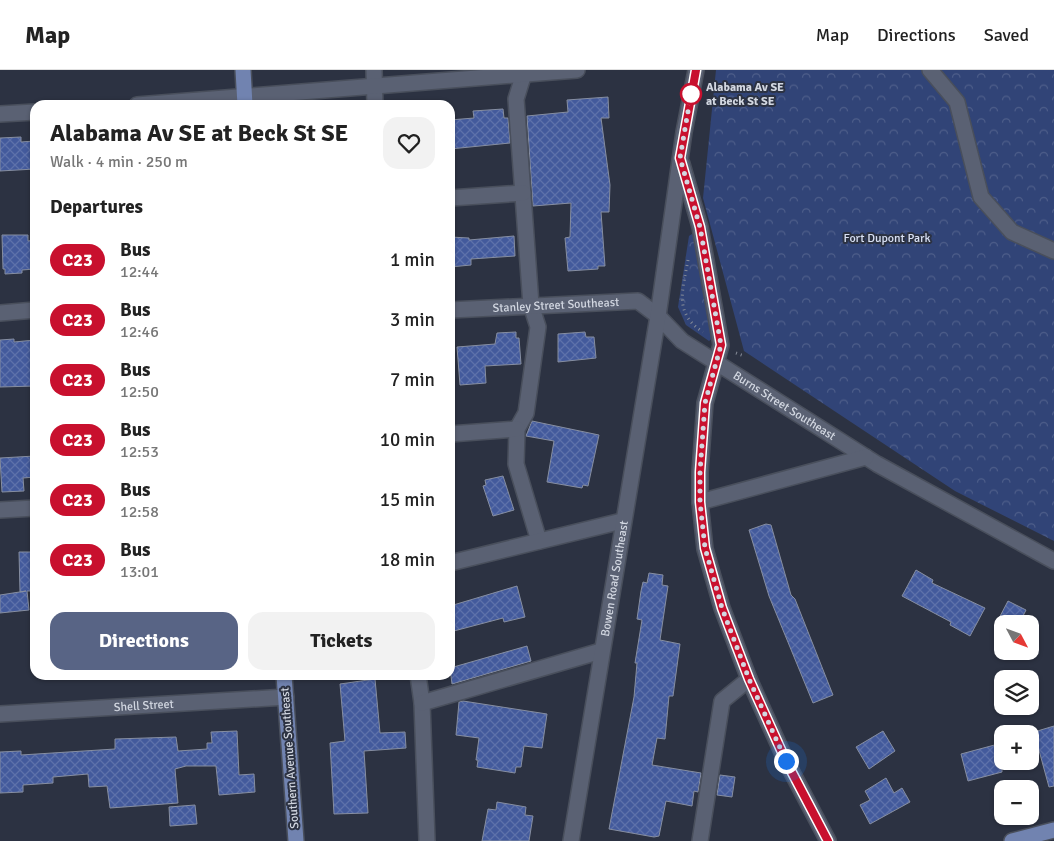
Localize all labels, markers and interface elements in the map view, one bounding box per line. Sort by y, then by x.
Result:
text: Map [25,20,70,50]
text: Map [816,24,849,46]
text: Directions [877,24,956,46]
text: Saved [984,24,1029,46]
place label: Alabama Av SE at Beck St SE [706,80,784,109]
marker: Alabama Av SE at Beck St SE [680,83,702,105]
button: heart [383,117,435,169]
text: Alabama Av SE at Beck St SE [50,118,348,148]
text: Walk · 4 min · 250 m [50,152,188,172]
text: Departures [50,195,143,219]
park label: Fort Dupont Park [843,231,931,246]
text: Bus [120,238,151,262]
text: 1 min [390,248,435,272]
text: C23 [62,249,93,271]
text: 12:44 [120,262,159,282]
street label: Stanley Street Southeast [492,294,620,315]
text: Bus [120,298,151,322]
text: 3 min [390,308,435,332]
text: C23 [62,309,93,331]
text: 12:46 [120,322,159,342]
text: Bus [120,358,151,382]
text: 7 min [390,368,435,392]
street label: Burns Street Southeast [730,368,839,444]
text: C23 [62,369,93,391]
text: 12:50 [120,382,159,402]
text: Bus [120,418,151,442]
text: 10 min [380,428,435,452]
text: C23 [62,429,93,451]
text: 12:53 [120,442,159,462]
text: Bus [120,478,151,502]
text: 15 min [380,488,435,512]
text: C23 [62,489,93,511]
text: 12:58 [120,502,159,522]
street label: Bowen Road Southeast [597,519,631,638]
text: Bus [120,538,151,562]
text: 18 min [380,548,435,572]
text: C23 [62,549,93,571]
text: 13:01 [120,562,159,582]
button: Directions [50,612,238,670]
button: Tickets [248,612,435,670]
north arrow [994,615,1039,660]
map controls [994,615,1039,825]
button: layers [994,670,1039,715]
street label: Southern Avenue Southeast [278,687,302,829]
street label: Shell Street [113,696,174,715]
button: + [994,725,1039,770]
your location [774,749,799,774]
button: − [994,780,1039,825]

